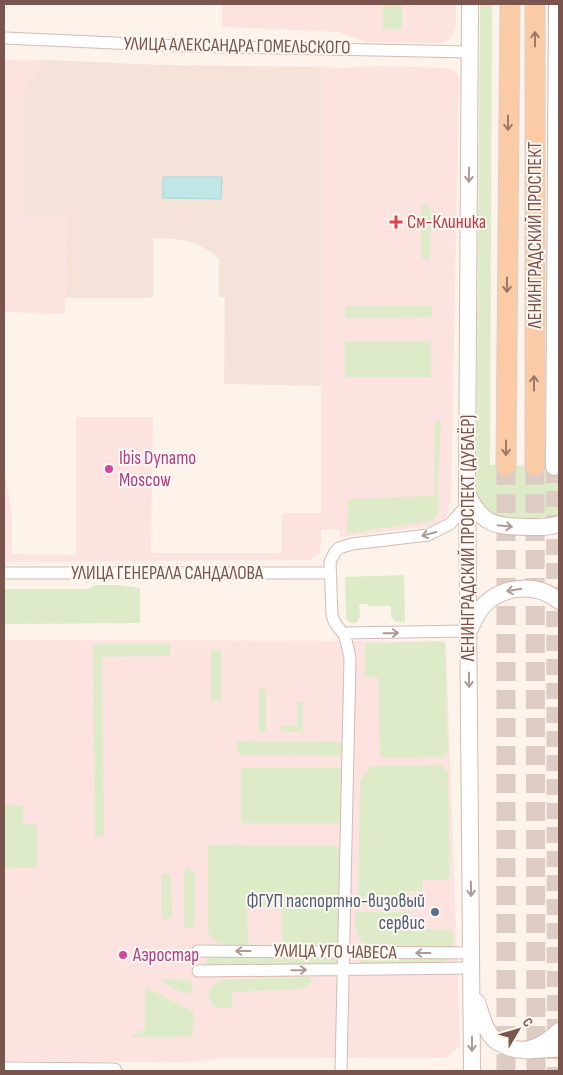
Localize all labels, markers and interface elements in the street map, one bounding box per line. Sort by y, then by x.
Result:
one-way arrow [530,32,540,48]
street label: УЛИЦА АЛЕКСАНДРА ГОМЕЛЬСКОГО [123,33,351,59]
one-way arrow [504,115,513,131]
street label: ЛЕНИНГРАДСКИЙ ПРОСПЕКТ [524,141,547,329]
one-way arrow [464,166,474,183]
place label: См-Клиника [407,211,486,234]
marker: См-Клиника [389,215,403,229]
one-way arrow [502,277,512,293]
one-way arrow [529,375,539,391]
street label: ЛЕНИНГРАДСКИЙ ПРОСПЕКТ (ДУБЛЁР) [457,415,480,662]
one-way arrow [501,440,511,456]
place label: Ibis Dynamo Moscow [119,447,196,492]
marker: Ibis Dynamo Moscow [103,463,115,475]
one-way arrow [496,521,512,531]
one-way arrow [422,529,438,539]
street label: УЛИЦА ГЕНЕРАЛА САНДАЛОВА [71,562,264,585]
one-way arrow [506,586,522,596]
one-way arrow [383,628,399,638]
one-way arrow [464,672,474,688]
one-way arrow [466,880,476,897]
place label: ФГУП паспортно-визовый сервис [246,890,425,935]
marker: ФГУП паспортно-визовый сервис [429,906,441,918]
street label: УЛИЦА УГО ЧАВЕСА [273,939,398,965]
place label: Аэростар [132,944,199,967]
one-way arrow [235,946,252,956]
one-way arrow [415,948,432,958]
marker: Аэростар [117,949,129,961]
one-way arrow [291,965,307,975]
north arrow [493,1005,543,1055]
text: С [519,1014,537,1030]
one-way arrow [467,1036,477,1052]

